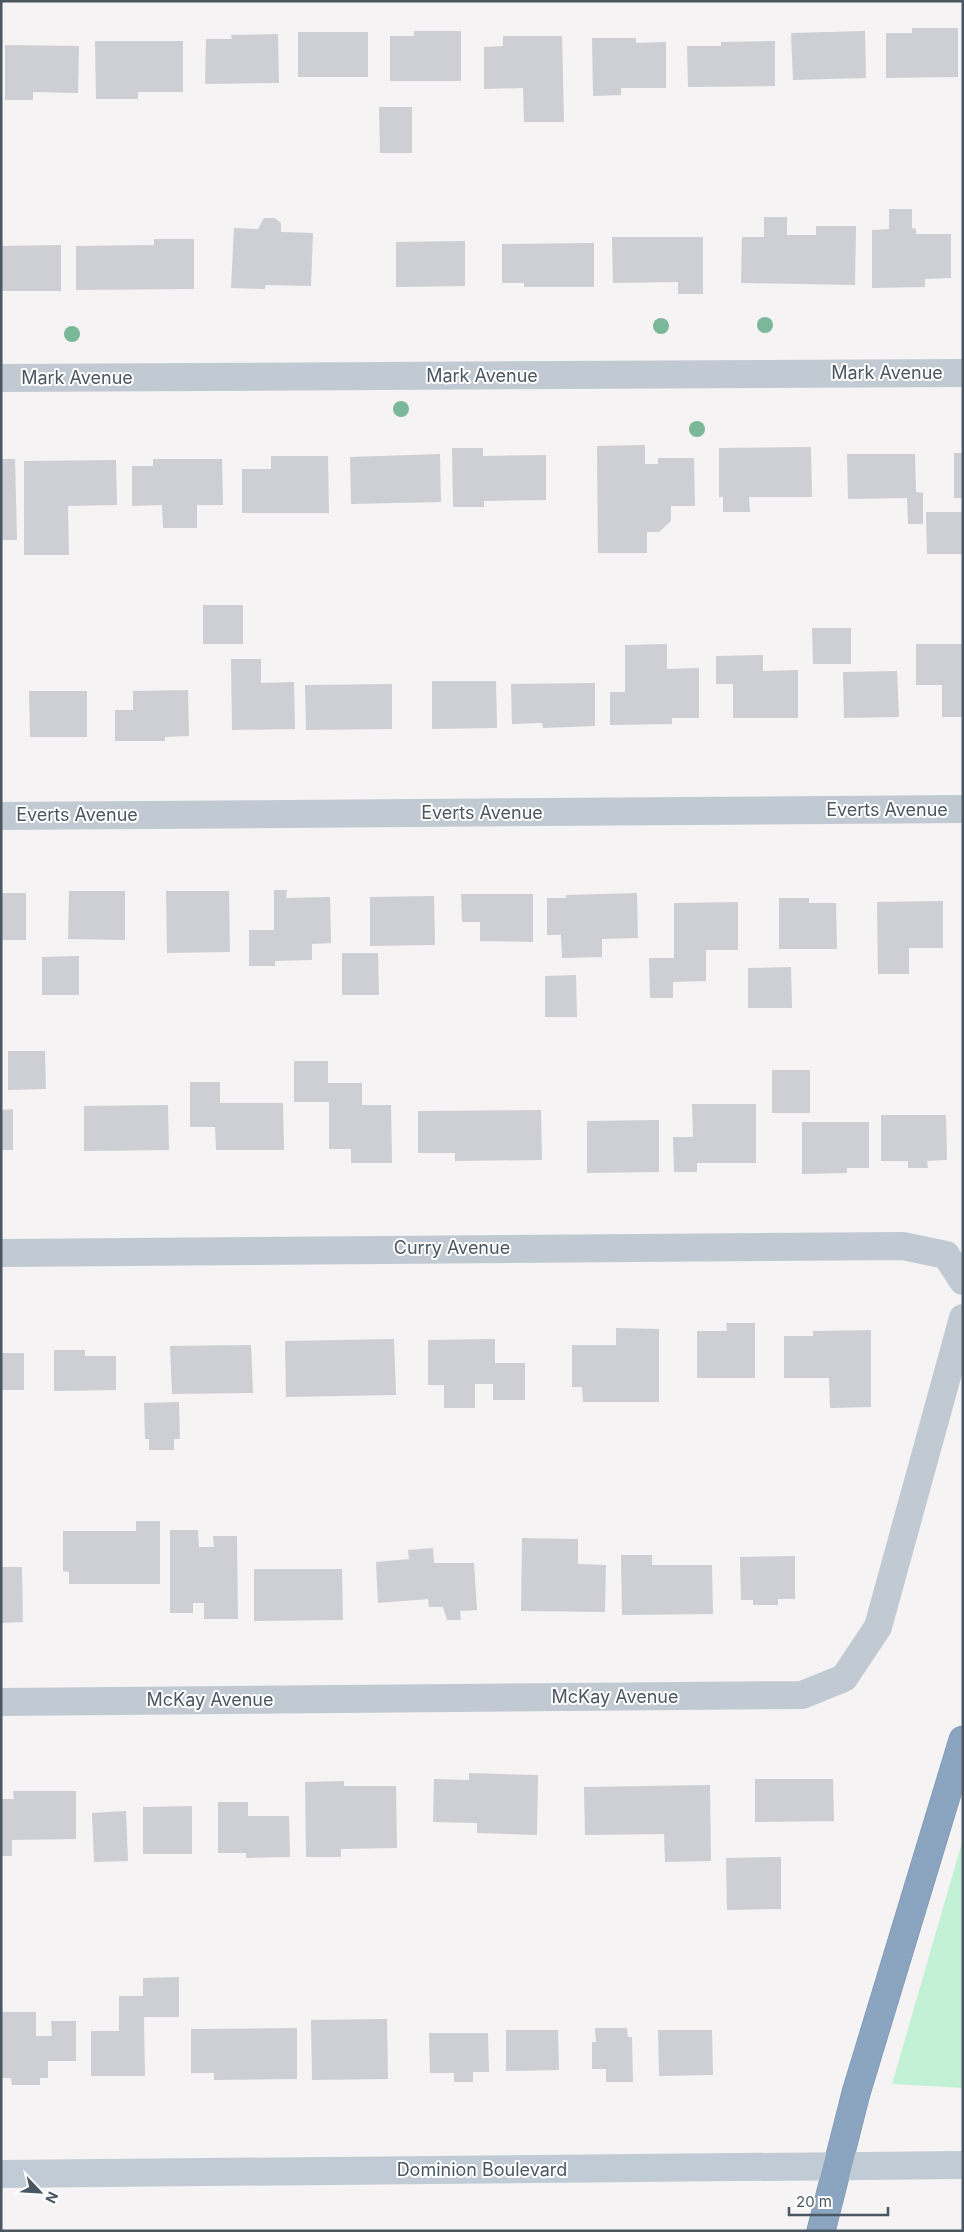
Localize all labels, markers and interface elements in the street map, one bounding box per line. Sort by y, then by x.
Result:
street label: Mark Avenue [831,362,943,383]
street label: Mark Avenue [426,365,538,386]
street label: Mark Avenue [21,367,133,388]
street label: Everts Avenue [826,799,948,820]
street label: Everts Avenue [421,802,543,823]
street label: Everts Avenue [16,804,138,825]
street label: Curry Avenue [394,1237,510,1258]
street label: McKay Avenue [552,1686,678,1707]
street label: McKay Avenue [147,1689,273,1710]
street label: Dominion Boulevard [397,2159,567,2180]
north arrow [15,2167,65,2217]
scale bar [789,2184,888,2216]
text: N [42,2189,62,2206]
text: 20 m [796,2192,832,2211]

